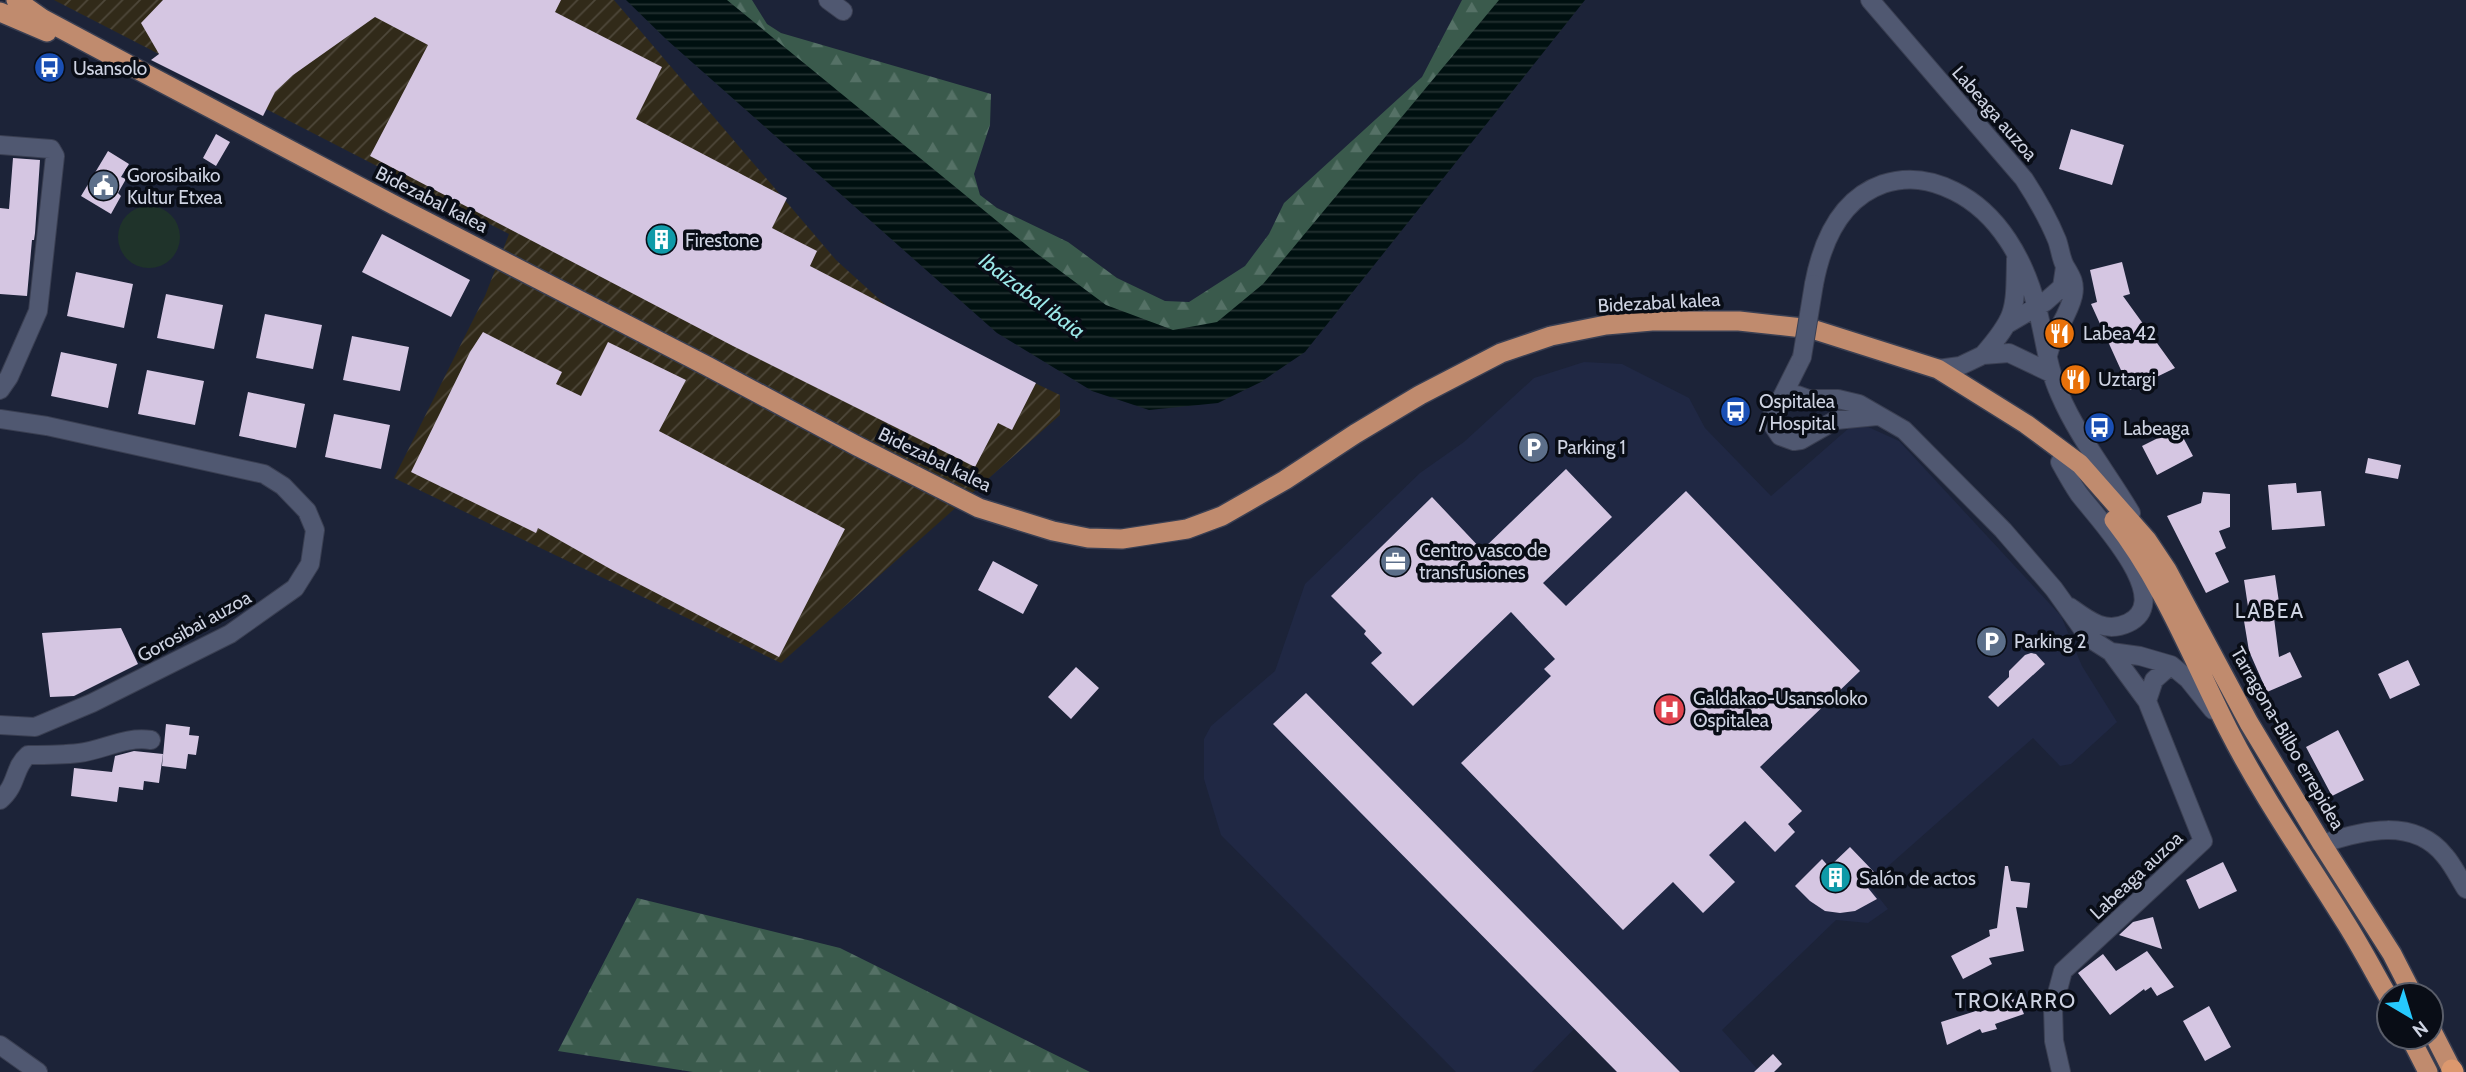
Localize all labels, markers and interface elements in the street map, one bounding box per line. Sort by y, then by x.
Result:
bus stop icon: Usansolo [33,51,67,85]
place label: Usansolo [73,57,147,80]
street label: Labeaga auzoa [1947,61,2042,166]
street label: Bidezabal kalea [372,161,492,238]
place label: Gorosibaiko Kultur Etxea [127,164,222,209]
public building icon: Gorosibaiko Kultur Etxea [87,169,121,203]
building icon: Firestone [645,223,679,257]
place label: Firestone [685,229,760,252]
water label: Ibaizabal ibaia [974,248,1090,344]
street label: Bidezabal kalea [1597,288,1721,317]
restaurant icon: Labea 42 [2043,316,2077,350]
place label: Labea 42 [2083,322,2156,345]
restaurant icon: Uztargi [2058,362,2092,396]
place label: Uztargi [2098,368,2156,391]
place label: Ospitalea / Hospital [1758,390,1836,435]
bus stop icon: Ospitalea / Hospital [1719,395,1753,429]
bus stop icon: Labeaga [2083,411,2117,445]
place label: Labeaga [2123,417,2190,440]
street label: Bidezabal kalea [875,422,995,497]
parking icon: Parking 1 [1517,430,1551,464]
place label: Parking 1 [1557,436,1626,459]
place label: Centro vasco de transfusiones [1419,539,1548,584]
office icon: Centro vasco de transfusiones [1379,544,1413,578]
street label: Gorosibai auzoa [133,586,255,667]
district label: LABEA [2235,598,2305,623]
parking icon: Parking 2 [1974,624,2008,658]
place label: Parking 2 [2014,630,2087,653]
street label: Tarragona-Bilbo errepidea [2226,643,2349,834]
place label: Galdakao-Usansoloko Ospitalea [1693,687,1868,732]
hospital icon: Galdakao-Usansoloko Ospitalea [1653,692,1687,726]
street label: Labeaga auzoa [2085,827,2187,924]
building icon: Salón de actos [1819,861,1853,895]
place label: Salón de actos [1859,867,1976,890]
north arrow [2375,981,2445,1051]
district label: TROKARRO [1955,988,2077,1013]
text: N [2408,1016,2433,1042]

